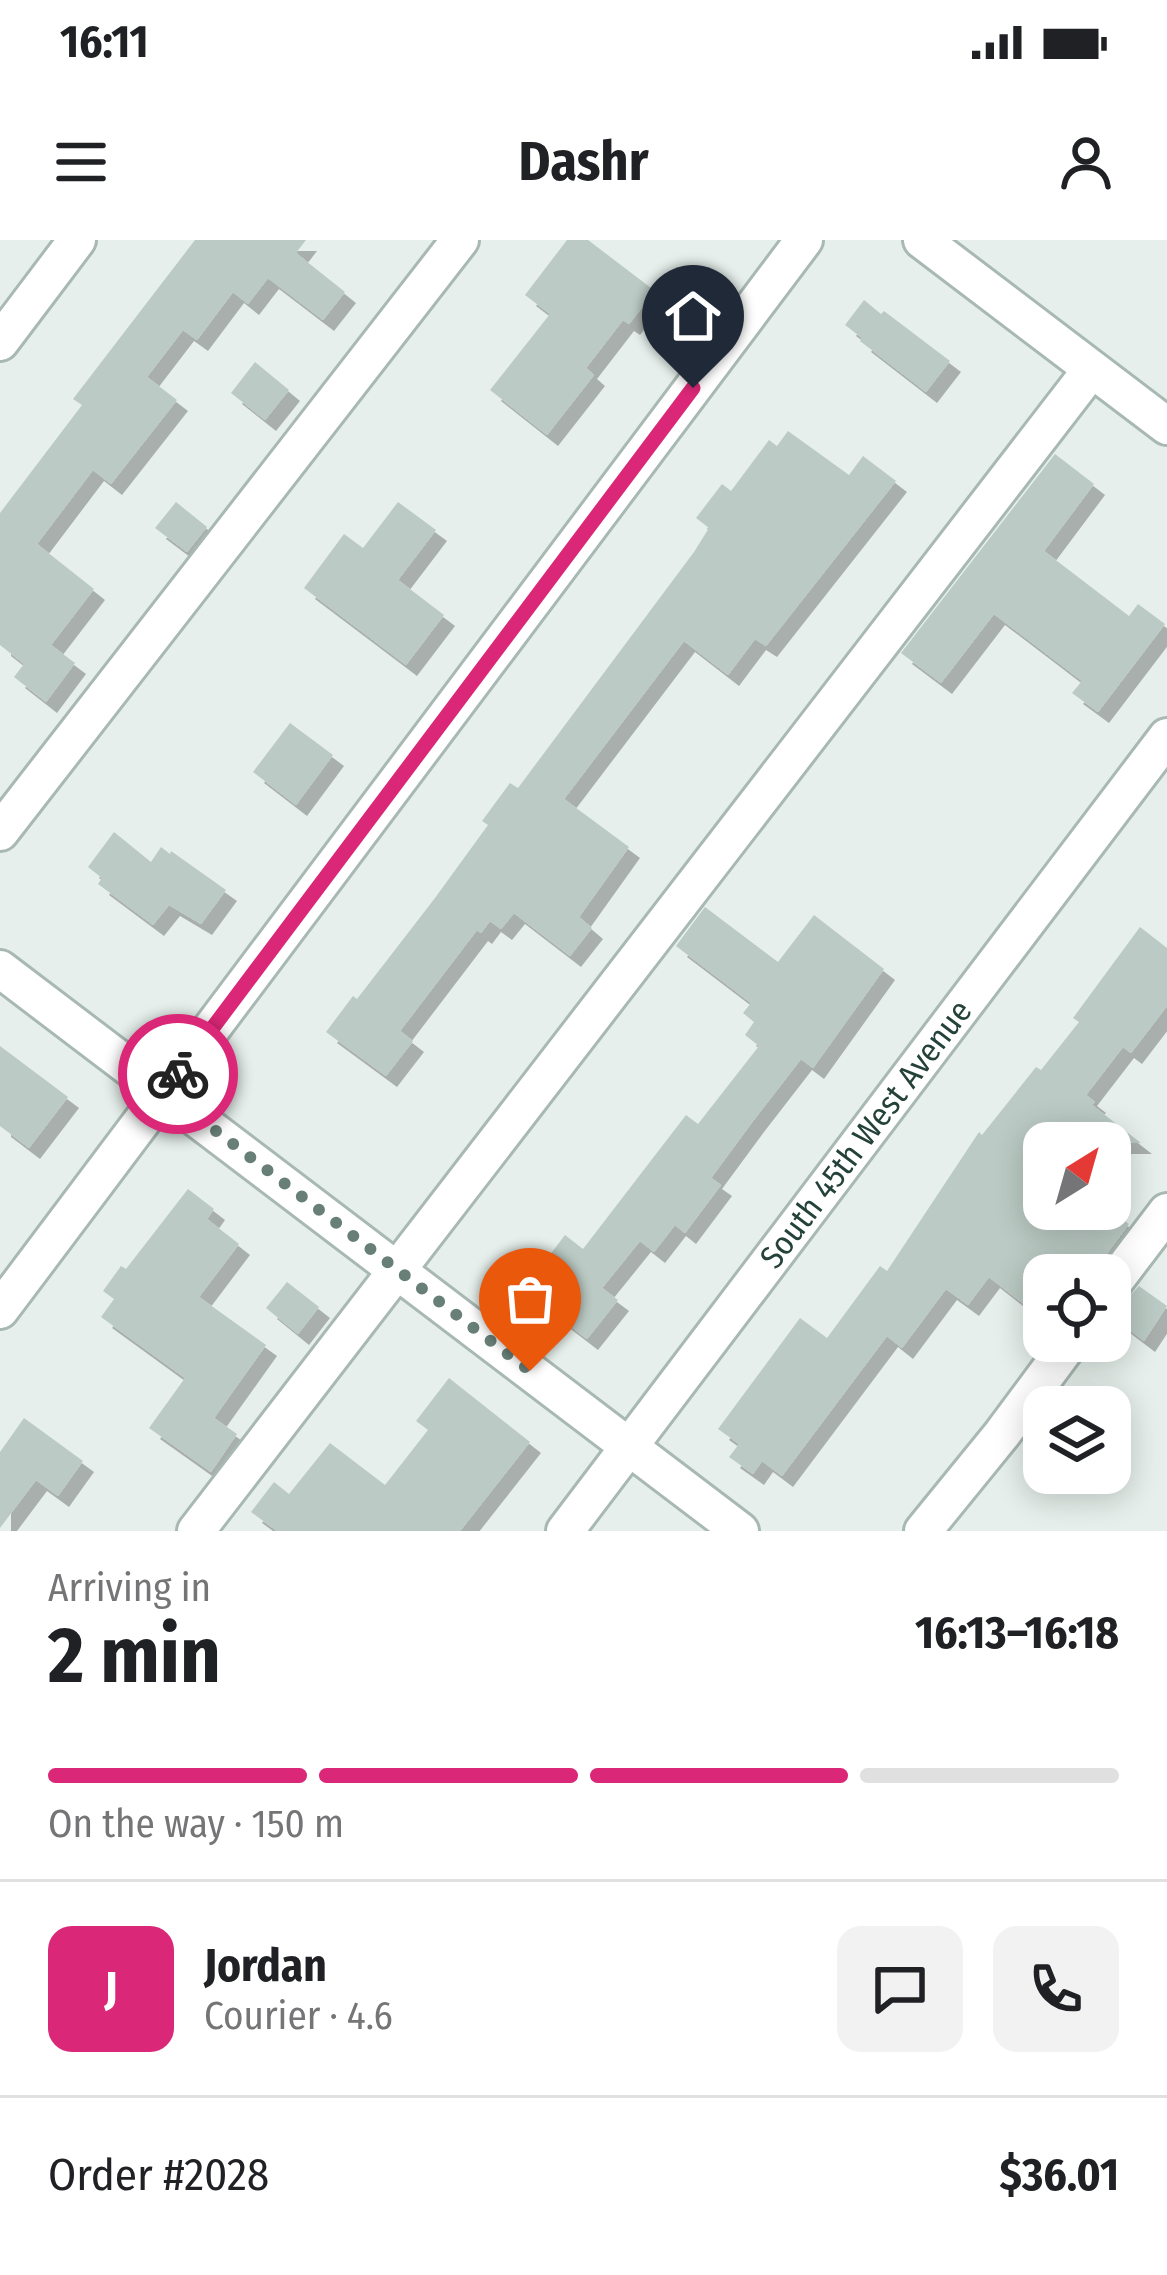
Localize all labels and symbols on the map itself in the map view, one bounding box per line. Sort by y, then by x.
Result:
pin [642,265,744,388]
street label: South 45th West Avenue [751,992,980,1276]
courier [118,1014,238,1134]
north arrow [1023,1122,1131,1230]
pin [479,1248,581,1371]

